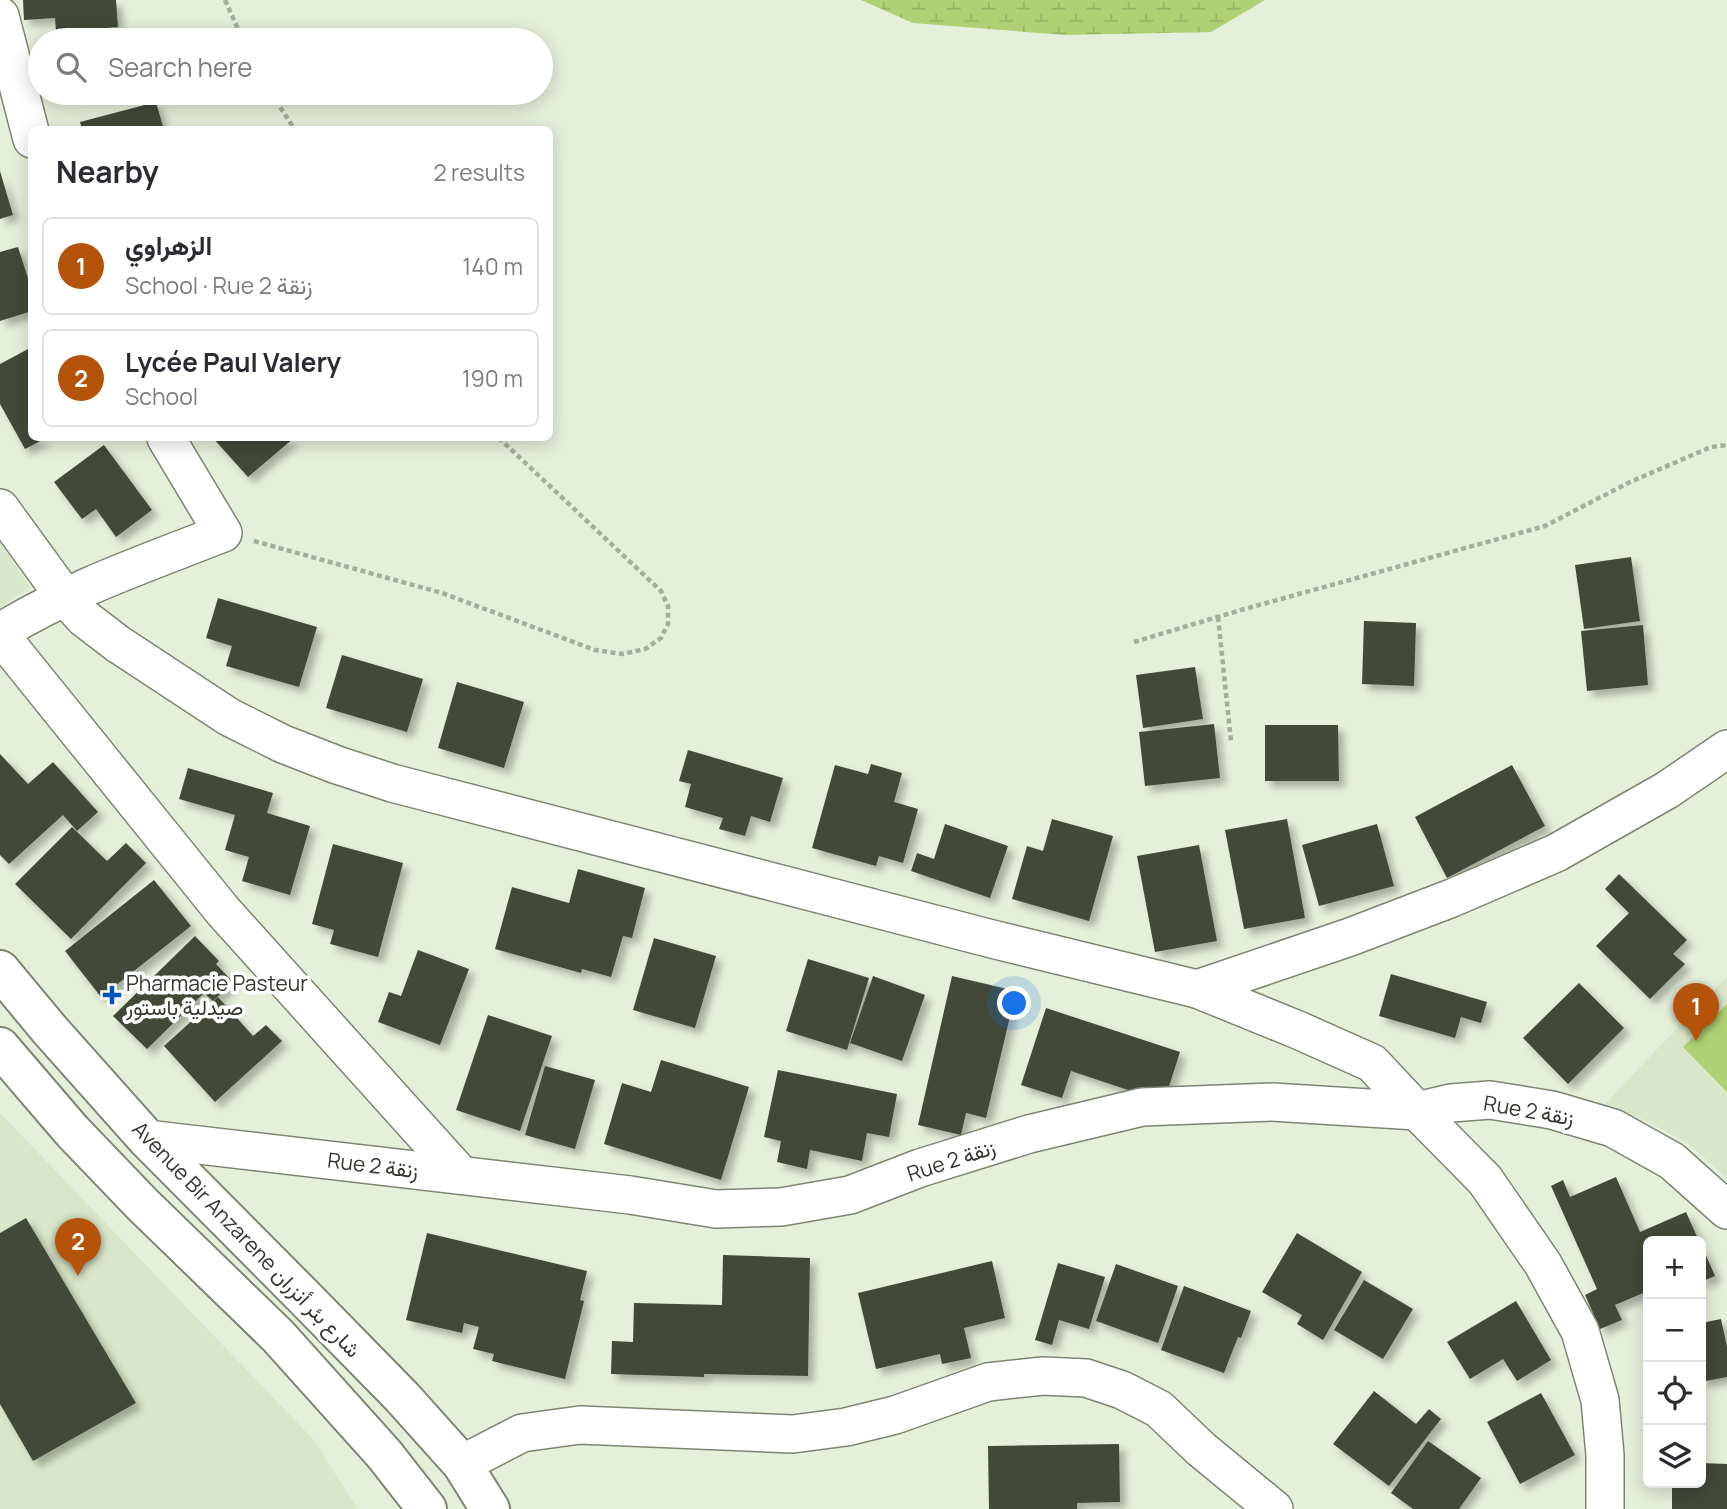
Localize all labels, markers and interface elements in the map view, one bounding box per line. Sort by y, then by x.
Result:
search box [28,28,553,105]
icon: search [52,48,90,86]
text: Search here [108,49,253,85]
text: Nearby [56,151,159,192]
text: 2 results [433,156,525,188]
text: الزهراوي [125,227,212,263]
text: 1 [76,250,86,282]
text: 140 m [462,250,523,282]
text: School · Rue 2 زنقة [125,269,313,301]
text: Lycée Paul Valery [125,344,341,380]
text: 2 [74,362,88,394]
text: 190 m [462,362,523,394]
text: School [125,380,198,412]
place label: Pharmacie Pasteur صيدلية باستور [125,969,308,1021]
pin: 1 [1673,983,1719,1041]
your location [997,986,1031,1020]
marker: Pharmacie Pasteur صيدلية باستور [104,987,120,1003]
street label: Rue 2 زنقة [1482,1088,1576,1132]
street label: Avenue Bir Anzarene شارع بئر أنزران [126,1115,367,1364]
street label: Rue 2 زنقة [903,1133,999,1187]
street label: Rue 2 زنقة [326,1146,420,1184]
pin: 2 [55,1218,101,1276]
map controls [1643,1236,1706,1488]
button: + [1643,1236,1706,1299]
button: − [1643,1299,1706,1362]
button: locate [1643,1362,1706,1425]
button: layers [1643,1425,1706,1488]

